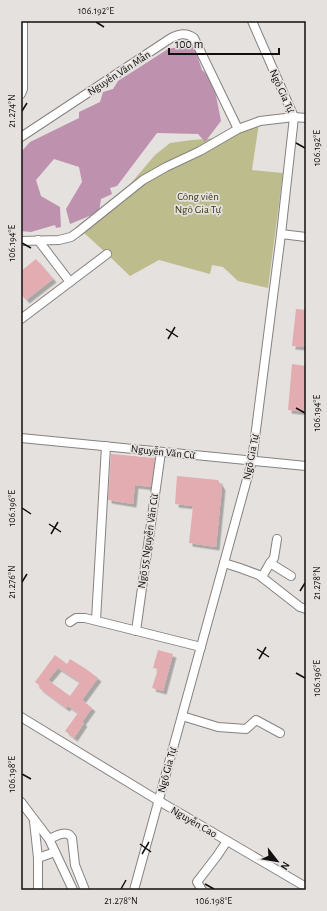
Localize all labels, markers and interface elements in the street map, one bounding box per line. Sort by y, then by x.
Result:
text: 106.192°E [78,6,114,16]
scale bar [169,30,279,56]
text: 100 m [175,38,203,50]
street label: Nguyễn Văn Mẫn [86,49,152,97]
street label: Ngô Gia Tự [268,68,297,115]
text: 21.274°N [7,94,17,128]
text: 106.192°E [312,130,322,166]
park label: Công viên Ngô Gia Tự [175,191,221,215]
text: 106.194°E [7,225,17,261]
text: 106.194°E [312,395,322,431]
street label: Ngô Gia Tự [241,433,261,481]
street label: Nguyễn Văn Cừ [130,443,196,461]
text: 106.196°E [7,490,17,526]
street label: Ngõ 55 Nguyễn Văn Cừ [136,493,160,589]
text: 21.276°N [7,565,17,599]
text: 21.278°N [312,566,322,600]
text: 106.196°E [312,660,322,696]
street label: Ngô Gia Tự [156,746,178,794]
text: 106.198°E [7,756,17,792]
street label: Nguyễn Cao [169,804,219,840]
north arrow [257,841,297,881]
text: N [278,860,292,872]
text: 21.278°N [104,896,138,906]
text: 106.198°E [196,896,232,906]

